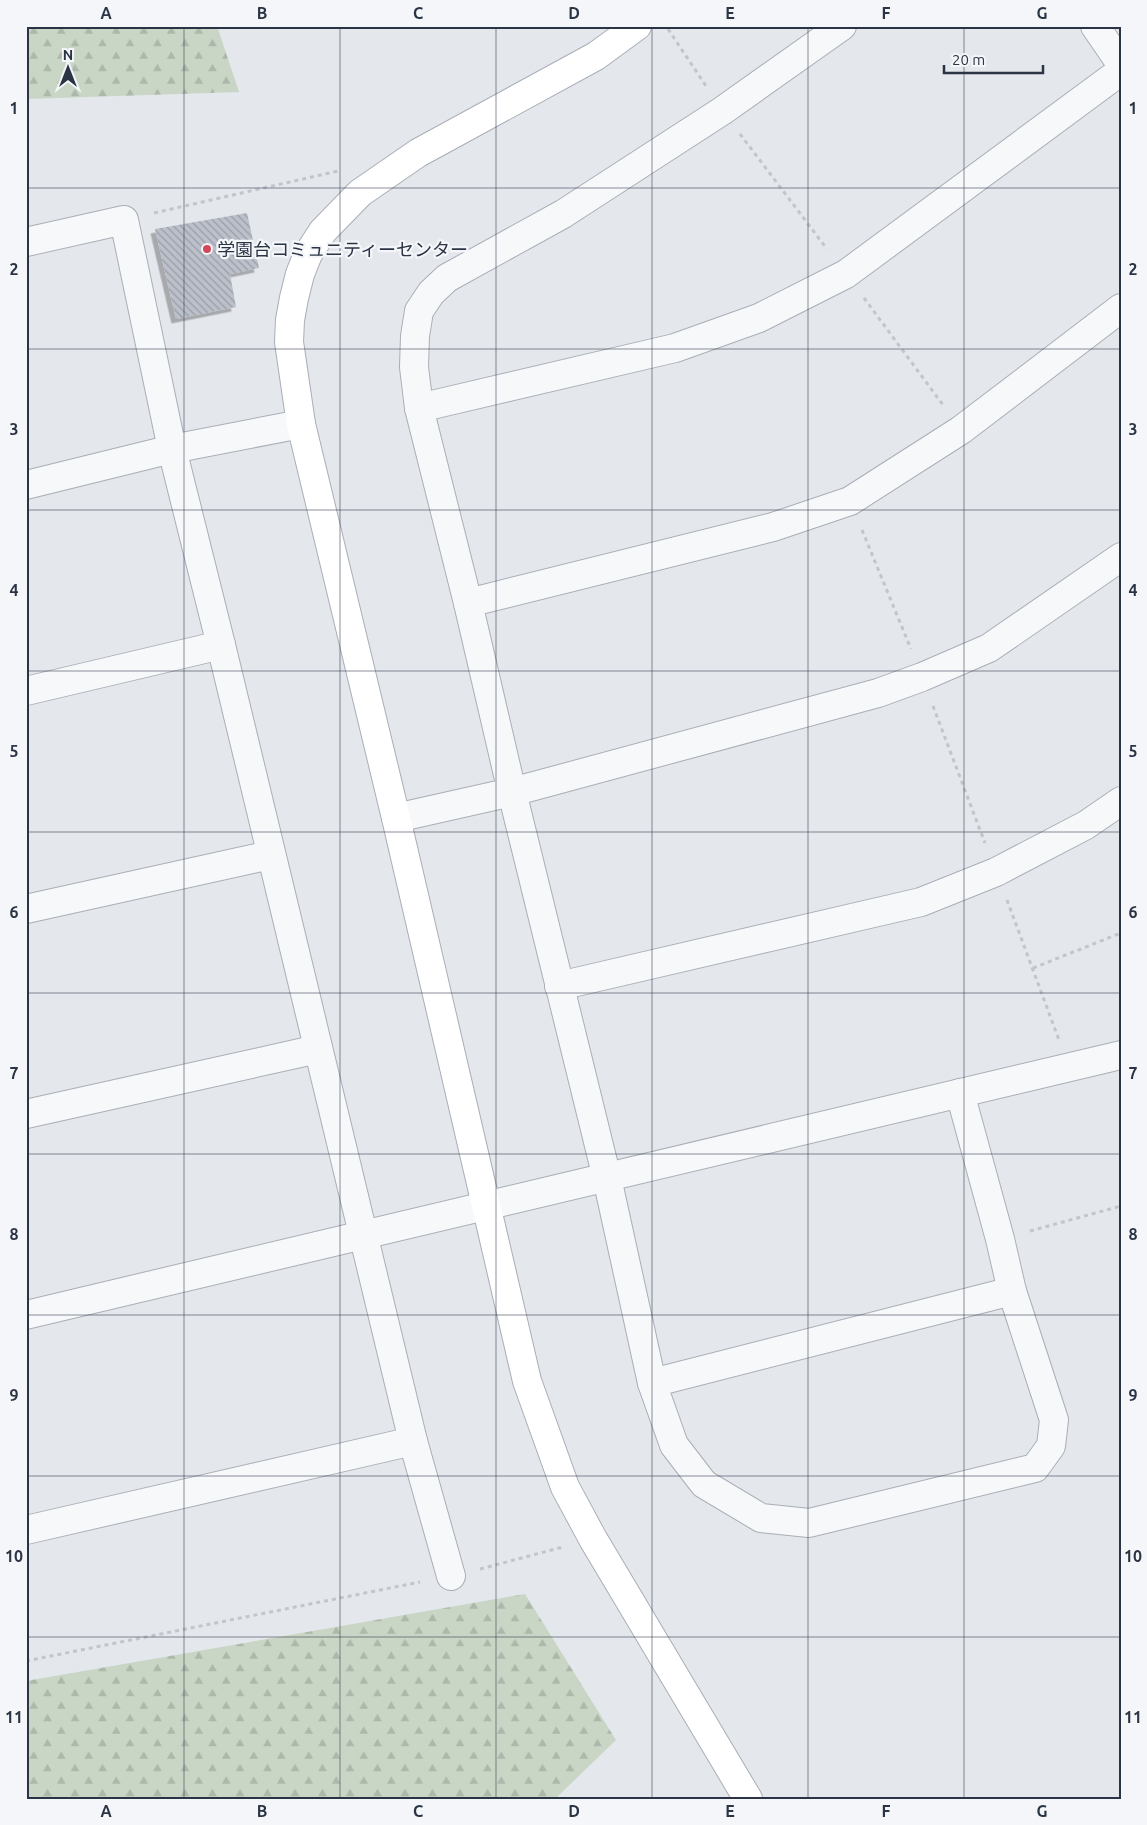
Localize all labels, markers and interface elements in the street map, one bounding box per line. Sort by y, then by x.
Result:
text: A [100,4,112,22]
text: B [257,4,267,22]
text: C [413,4,423,22]
text: D [568,4,580,22]
text: E [725,4,735,22]
text: F [882,4,891,22]
text: G [1036,4,1048,22]
north arrow [42,42,92,92]
scale bar [944,42,1043,74]
text: N [63,47,73,63]
text: 20 m [952,51,985,68]
text: 1 [9,99,19,117]
text: 1 [1128,99,1138,117]
place label: 学園台コミュニティーセンター [217,239,468,259]
marker: 学園台コミュニティーセンター [201,243,213,255]
text: 2 [9,260,19,278]
text: 2 [1128,260,1138,278]
text: 3 [9,420,19,438]
text: 3 [1128,420,1138,438]
text: 4 [9,581,19,599]
text: 4 [1128,581,1138,599]
text: 5 [9,742,19,760]
text: 5 [1128,742,1138,760]
text: 6 [9,903,19,921]
text: 6 [1128,903,1138,921]
text: 7 [9,1064,19,1082]
text: 7 [1128,1064,1138,1082]
text: 8 [9,1225,19,1243]
text: 8 [1128,1225,1138,1243]
text: 9 [9,1386,19,1404]
text: 9 [1128,1386,1138,1404]
text: 10 [5,1547,23,1565]
text: 10 [1124,1547,1142,1565]
text: 11 [5,1708,23,1726]
text: 11 [1124,1708,1142,1726]
text: A [100,1802,112,1820]
text: B [257,1802,267,1820]
text: C [413,1802,423,1820]
text: D [568,1802,580,1820]
text: E [725,1802,735,1820]
text: F [882,1802,891,1820]
text: G [1036,1802,1048,1820]

